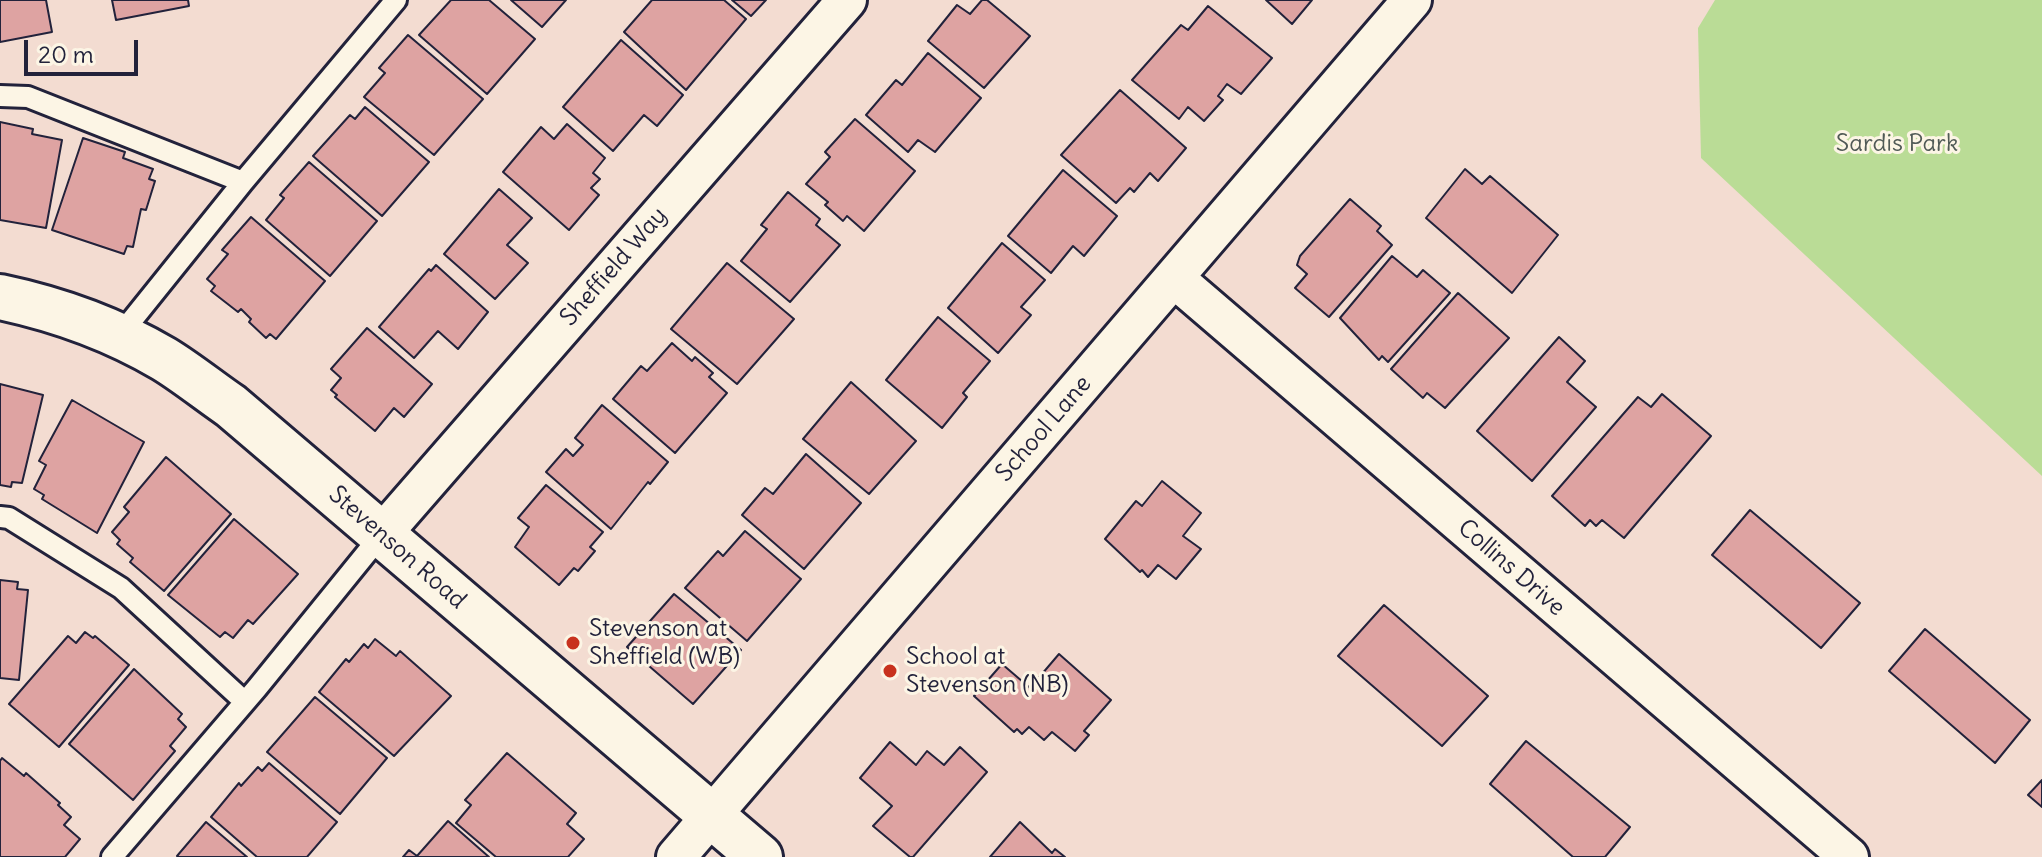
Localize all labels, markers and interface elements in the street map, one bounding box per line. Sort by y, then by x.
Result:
scale bar [28,24,142,74]
text: 20 m [38,39,94,69]
park label: Sardis Park [1836,130,1958,158]
street label: Sheffield Way [555,202,673,332]
street label: School Lane [990,370,1098,488]
street label: Stevenson Road [322,481,472,615]
street label: Collins Drive [1452,514,1570,622]
place label: Stevenson at Sheffield (WB) [589,615,740,671]
marker: Stevenson at Sheffield (WB) [564,634,582,652]
place label: School at Stevenson (NB) [906,643,1069,699]
marker: School at Stevenson (NB) [881,662,899,680]

